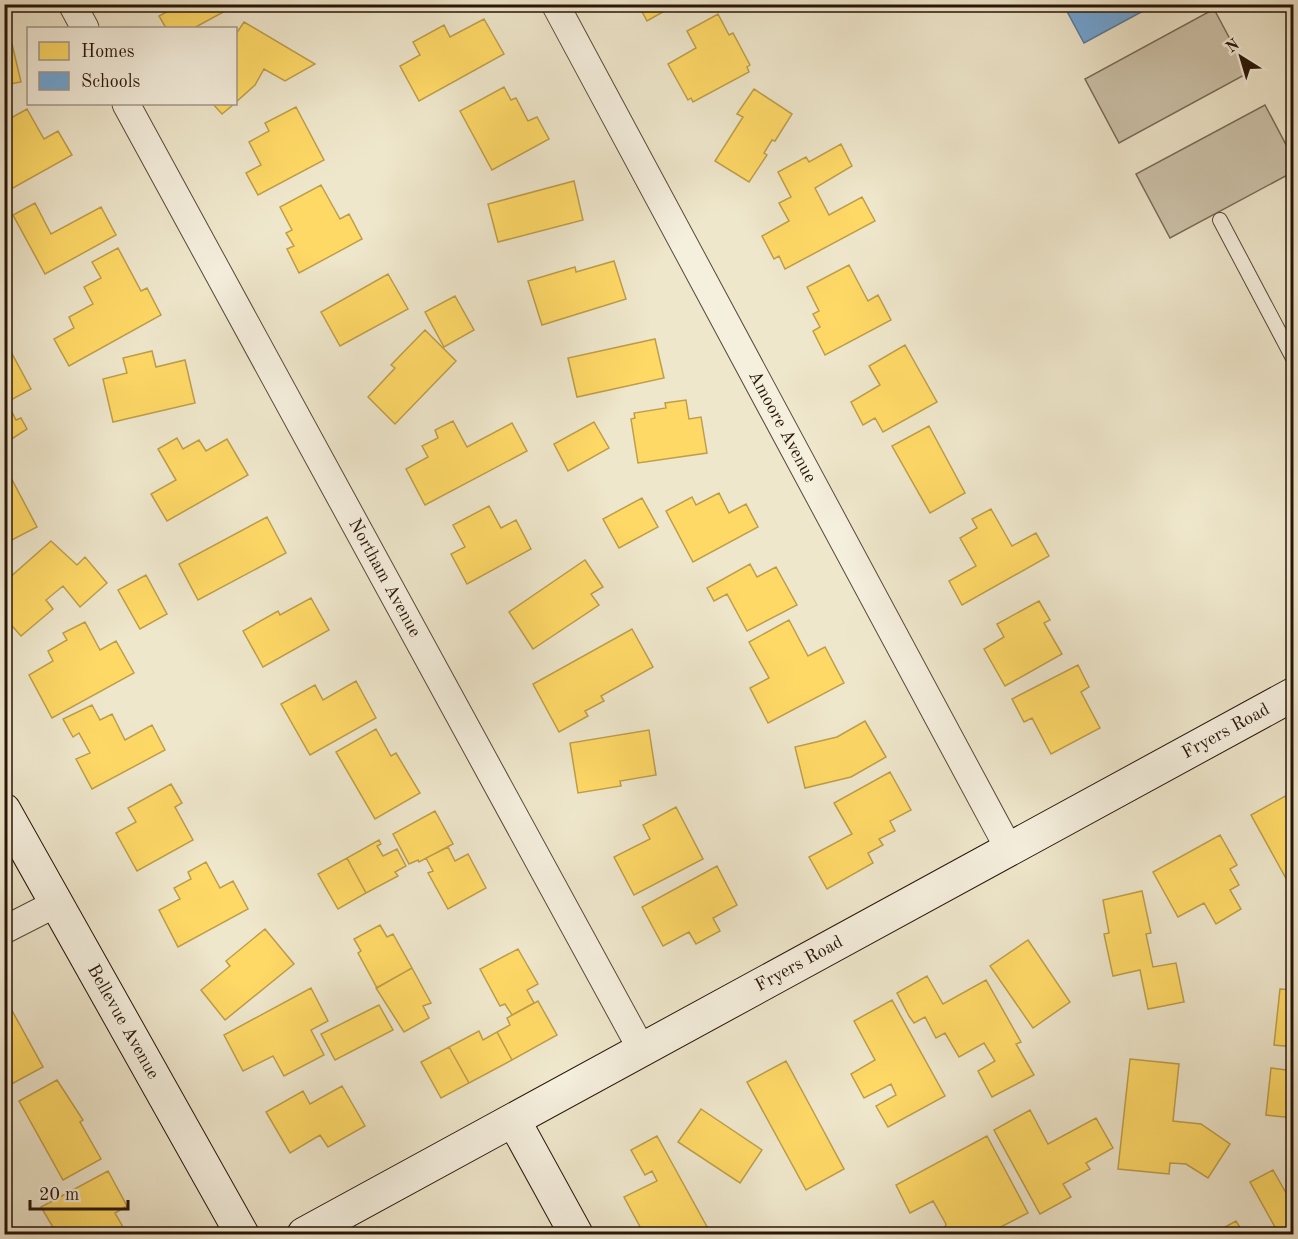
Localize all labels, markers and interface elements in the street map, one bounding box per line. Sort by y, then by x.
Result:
legend [27,27,237,105]
north arrow [1211,27,1271,87]
text: N [1223,36,1243,57]
text: Homes [81,43,135,61]
text: Schools [81,73,141,91]
street label: Amoore Avenue [745,368,819,486]
street label: Northam Avenue [345,516,424,640]
street label: Fryers Road [1179,700,1273,762]
street label: Fryers Road [752,933,846,995]
street label: Bellevue Avenue [84,961,162,1082]
scale bar [30,1173,128,1211]
text: 20 m [39,1186,79,1204]

